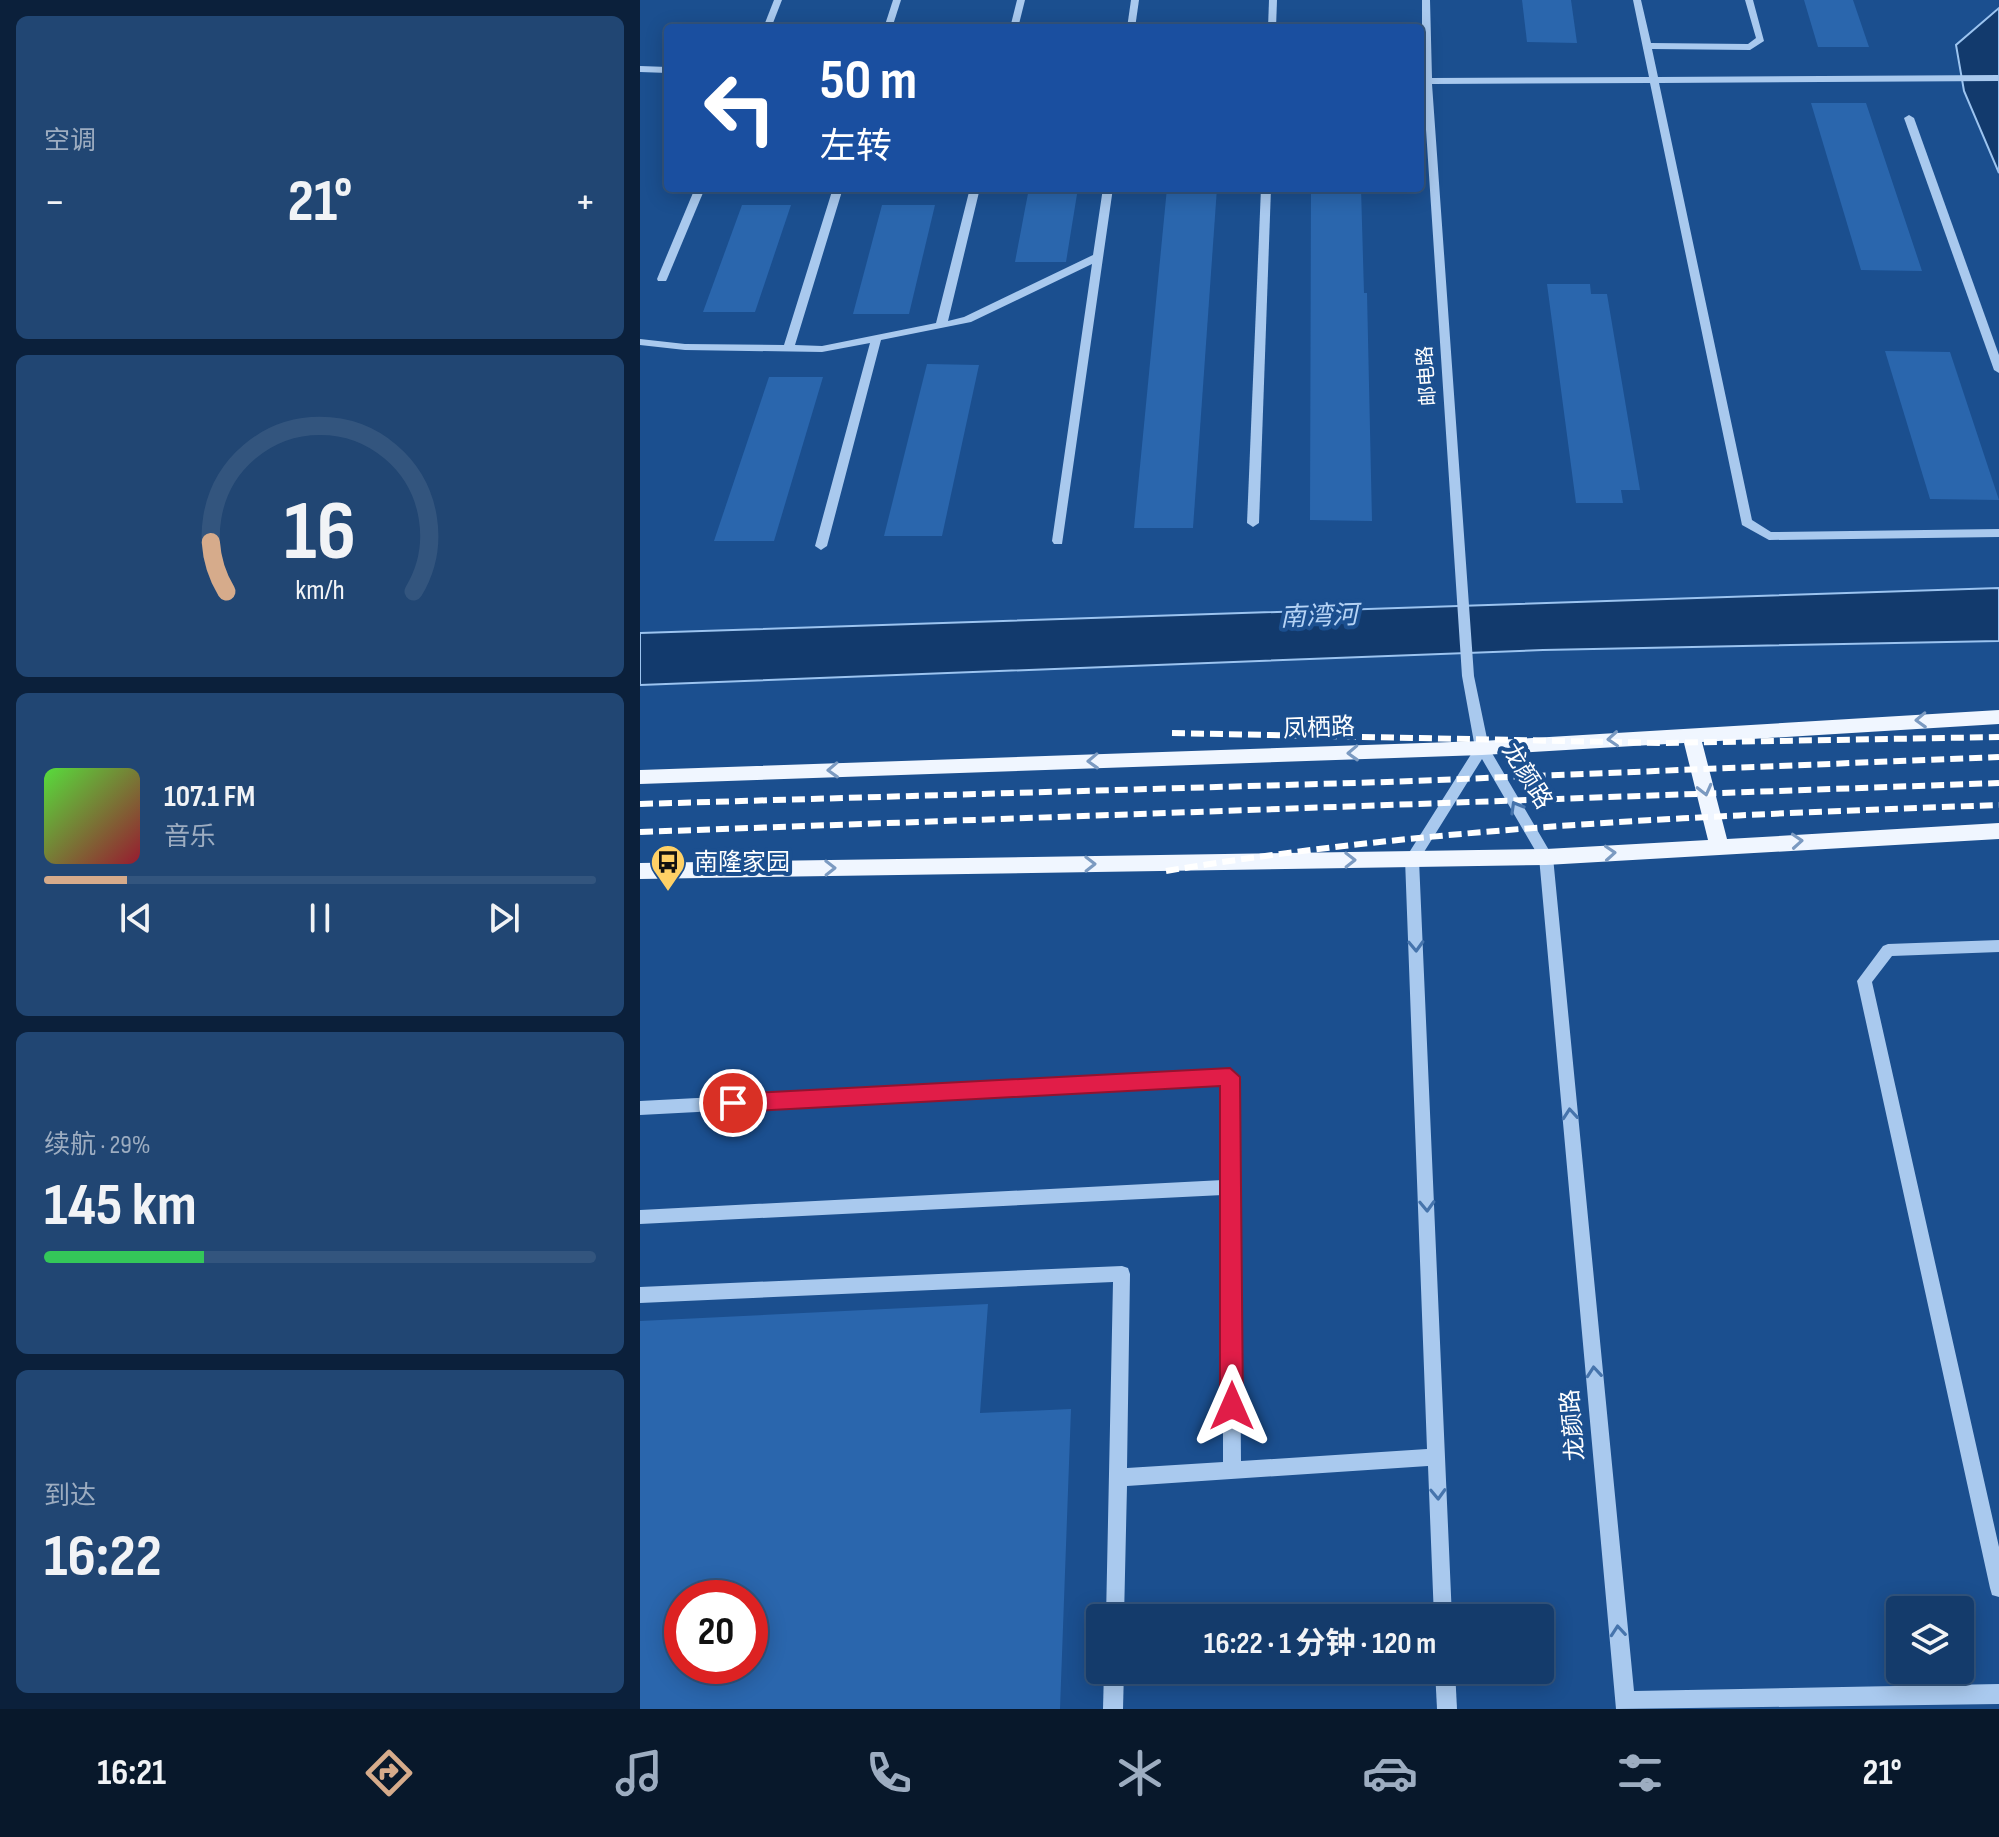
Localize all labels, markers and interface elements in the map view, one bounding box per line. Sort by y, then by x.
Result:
text: 50 m [820,48,917,115]
icon: left [688,56,792,160]
text: 空调 [44,126,96,157]
text: 左转 [820,126,892,169]
text: 21° [287,166,353,238]
text: − [44,176,66,229]
text: + [574,176,596,229]
street label: 邮电路 [1413,345,1441,407]
text: 16 [284,482,356,582]
text: km/h [295,573,345,608]
water label: 南湾河 [1279,600,1364,634]
one-way arrow [1914,711,1927,728]
street label: 凤栖路 [1283,712,1355,744]
one-way arrow [1606,730,1619,747]
street label: 龙颜路 [1496,738,1558,814]
one-way arrow [1346,744,1359,761]
one-way arrow [1086,753,1099,770]
one-way arrow [826,762,839,779]
text: 107.1 FM [164,779,255,815]
one-way arrow [1695,783,1712,796]
one-way arrow [1510,801,1526,816]
text: 音乐 [164,822,216,853]
one-way arrow [1791,833,1804,850]
bus stop icon: 南隆家园 [649,843,687,893]
one-way arrow [1604,845,1617,862]
place label: 南隆家园 [694,848,790,877]
one-way arrow [1344,851,1357,869]
one-way arrow [1084,855,1097,873]
one-way arrow [824,859,837,877]
icon: previous [114,896,158,940]
icon: pause [298,896,342,940]
icon: next [482,896,526,940]
one-way arrow [1407,940,1424,953]
pin [699,1069,767,1137]
icon: arrive [711,1081,755,1125]
one-way arrow [1561,1107,1578,1120]
text: 续航 · 29% [44,1130,151,1161]
text: 145 km [44,1170,197,1242]
one-way arrow [1418,1200,1435,1213]
position arrow [1190,1364,1274,1448]
one-way arrow [1586,1366,1603,1379]
street label: 龙颜路 [1555,1388,1591,1462]
text: 到达 [44,1481,96,1512]
one-way arrow [1430,1488,1447,1501]
text: 16:22 [44,1521,162,1593]
speed limit sign: 20 [664,1580,768,1684]
map controls [1886,1596,1974,1684]
button: layers [1886,1596,1974,1684]
one-way arrow [1610,1624,1627,1637]
text: 16:22 · 1 分钟 · 120 m [1204,1626,1436,1662]
icon: directions [361,1745,417,1801]
icon: music [611,1745,667,1801]
icon: phone [861,1745,917,1801]
icon: climate [1112,1745,1168,1801]
icon: car [1362,1745,1418,1801]
icon: filters [1612,1745,1668,1801]
text: 16:21 [97,1752,166,1795]
text: 21° [1863,1752,1902,1795]

